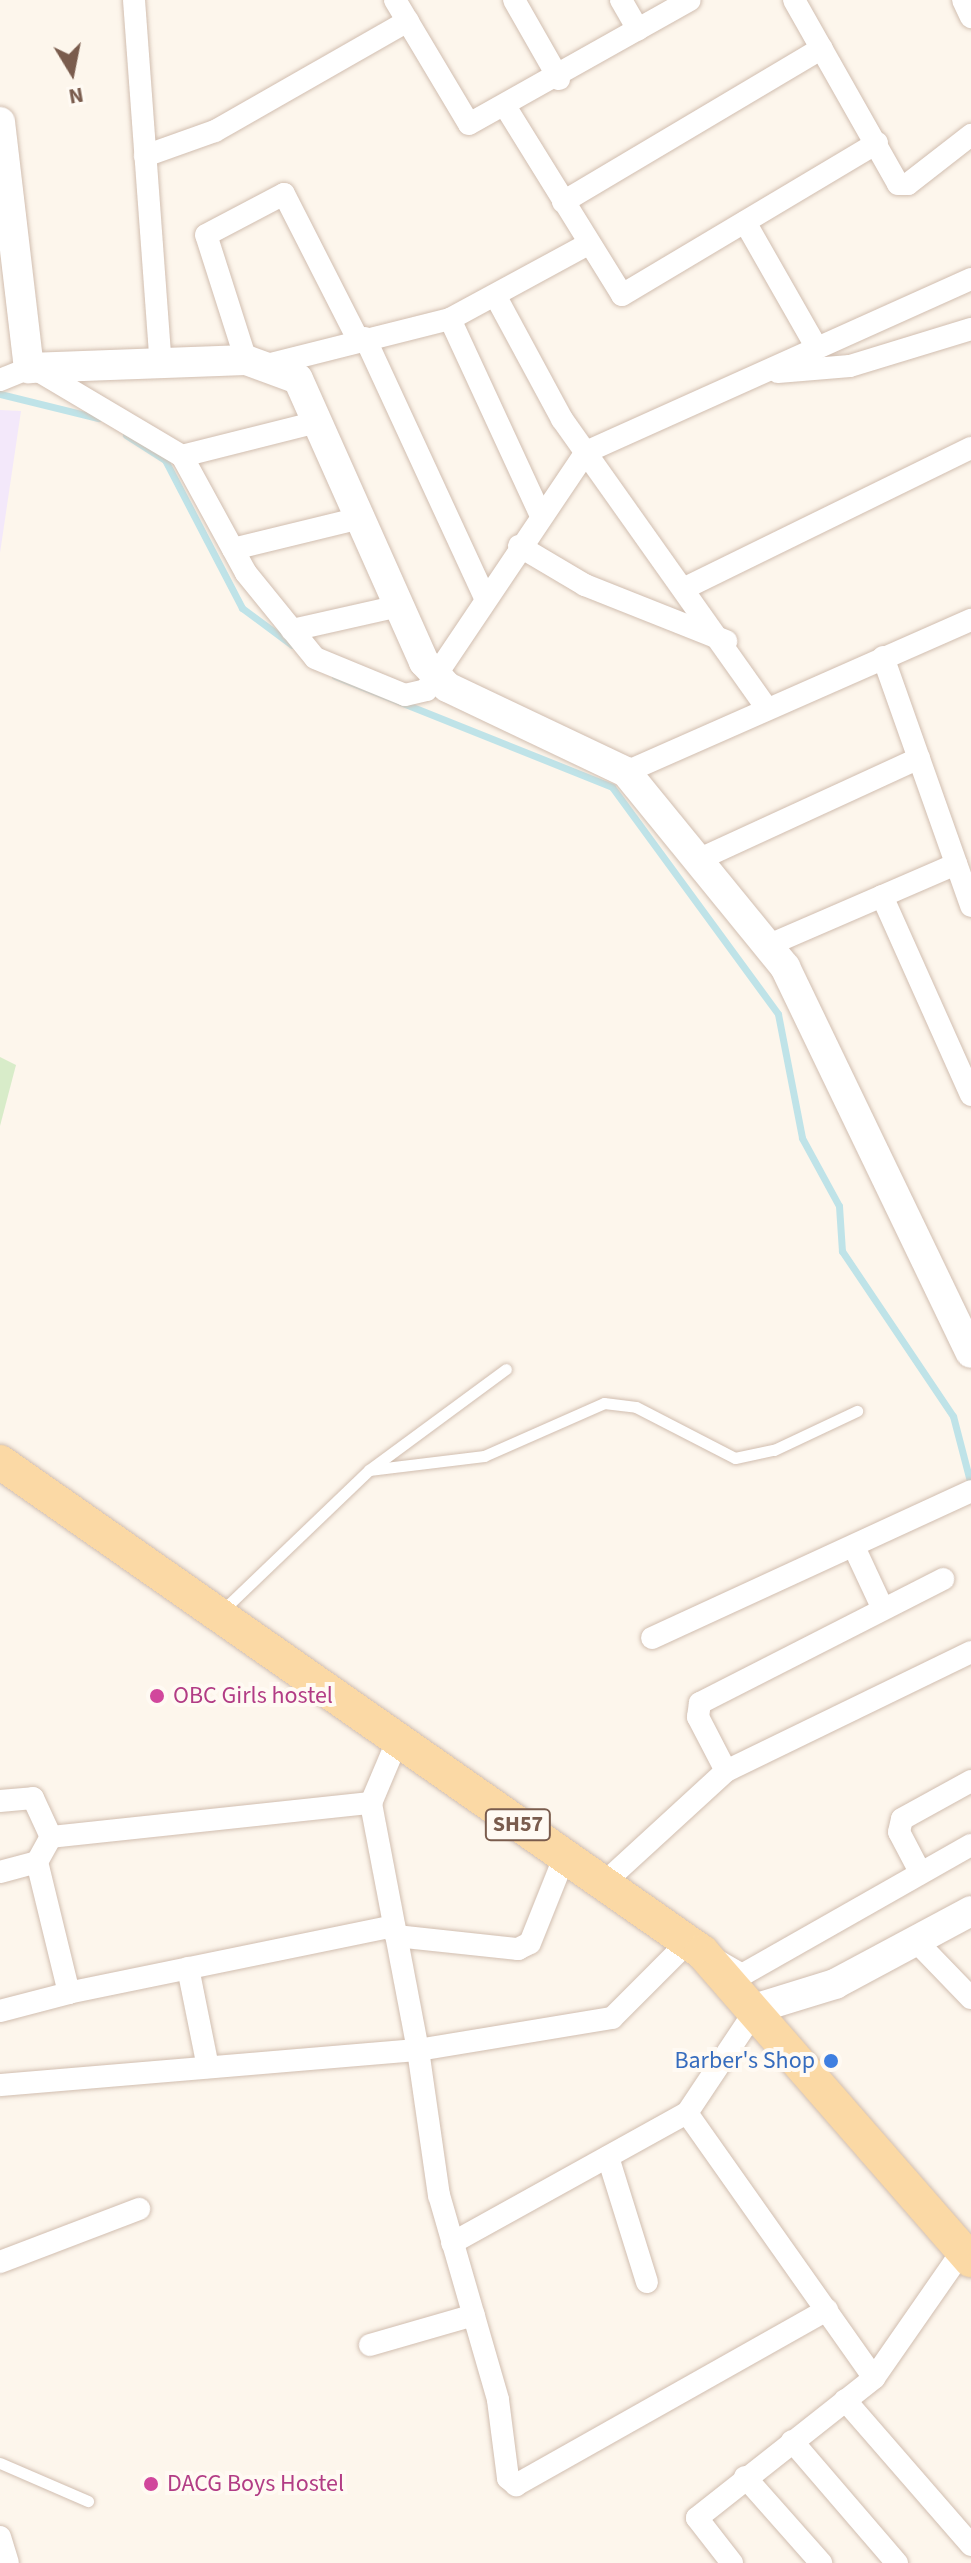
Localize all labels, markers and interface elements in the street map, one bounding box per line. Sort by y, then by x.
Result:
north arrow [32,32,112,112]
text: N [66,79,86,113]
place label: OBC Girls hostel [173,1682,333,1710]
marker: OBC Girls hostel [148,1687,166,1705]
road number: SH57 [484,1807,552,1843]
place label: Barber's Shop [674,2047,815,2075]
marker: Barber's Shop [822,2052,840,2070]
place label: DACG Boys Hostel [167,2470,344,2498]
marker: DACG Boys Hostel [142,2475,160,2493]

